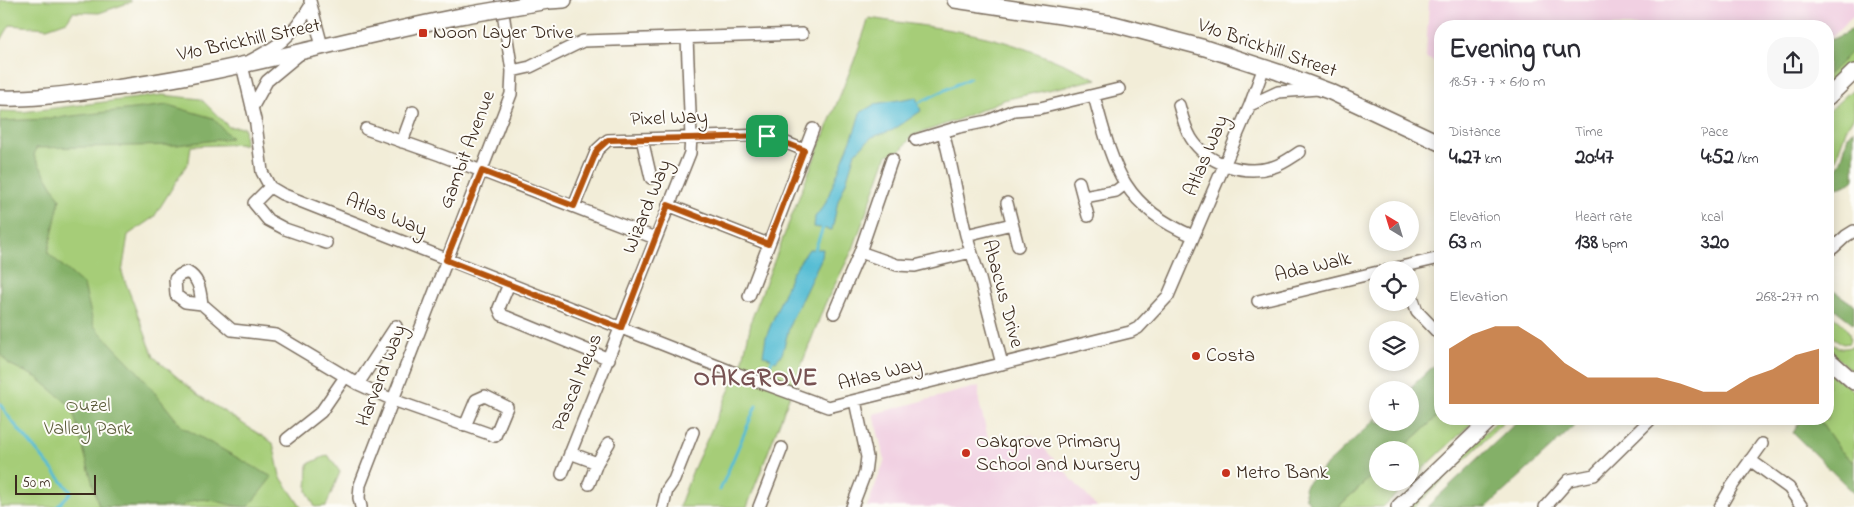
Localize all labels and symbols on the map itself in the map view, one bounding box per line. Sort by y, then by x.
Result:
street label: V10 Brickhill Street [1193,11,1341,86]
street label: V10 Brickhill Street [174,12,323,71]
place label: Noon Layer Drive [433,19,573,48]
marker: Noon Layer Drive [417,27,429,39]
street label: Gambit Avenue [432,87,504,213]
street label: Pixel Way [630,103,708,135]
street label: Atlas Way [1177,111,1237,201]
pin [746,115,788,157]
street label: Wizard Way [616,156,680,258]
street label: Atlas Way [341,186,431,246]
north arrow [1369,201,1419,251]
street label: Abacus Drive [974,237,1030,351]
street label: Ada Walk [1272,245,1354,291]
street label: Harvard Way [349,321,415,431]
street label: Pascal Mews [545,329,611,437]
place label: Costa [1206,342,1255,371]
marker: Costa [1190,350,1202,362]
street label: Atlas Way [835,351,925,399]
district label: OAKGROVE [693,361,819,397]
park label: Ouzel Valley Park [43,392,132,444]
place label: Oakgrove Primary School and Nursery [976,428,1140,480]
marker: Oakgrove Primary School and Nursery [960,447,972,459]
place label: Metro Bank [1236,459,1329,488]
marker: Metro Bank [1220,467,1232,479]
scale bar [15,472,96,495]

